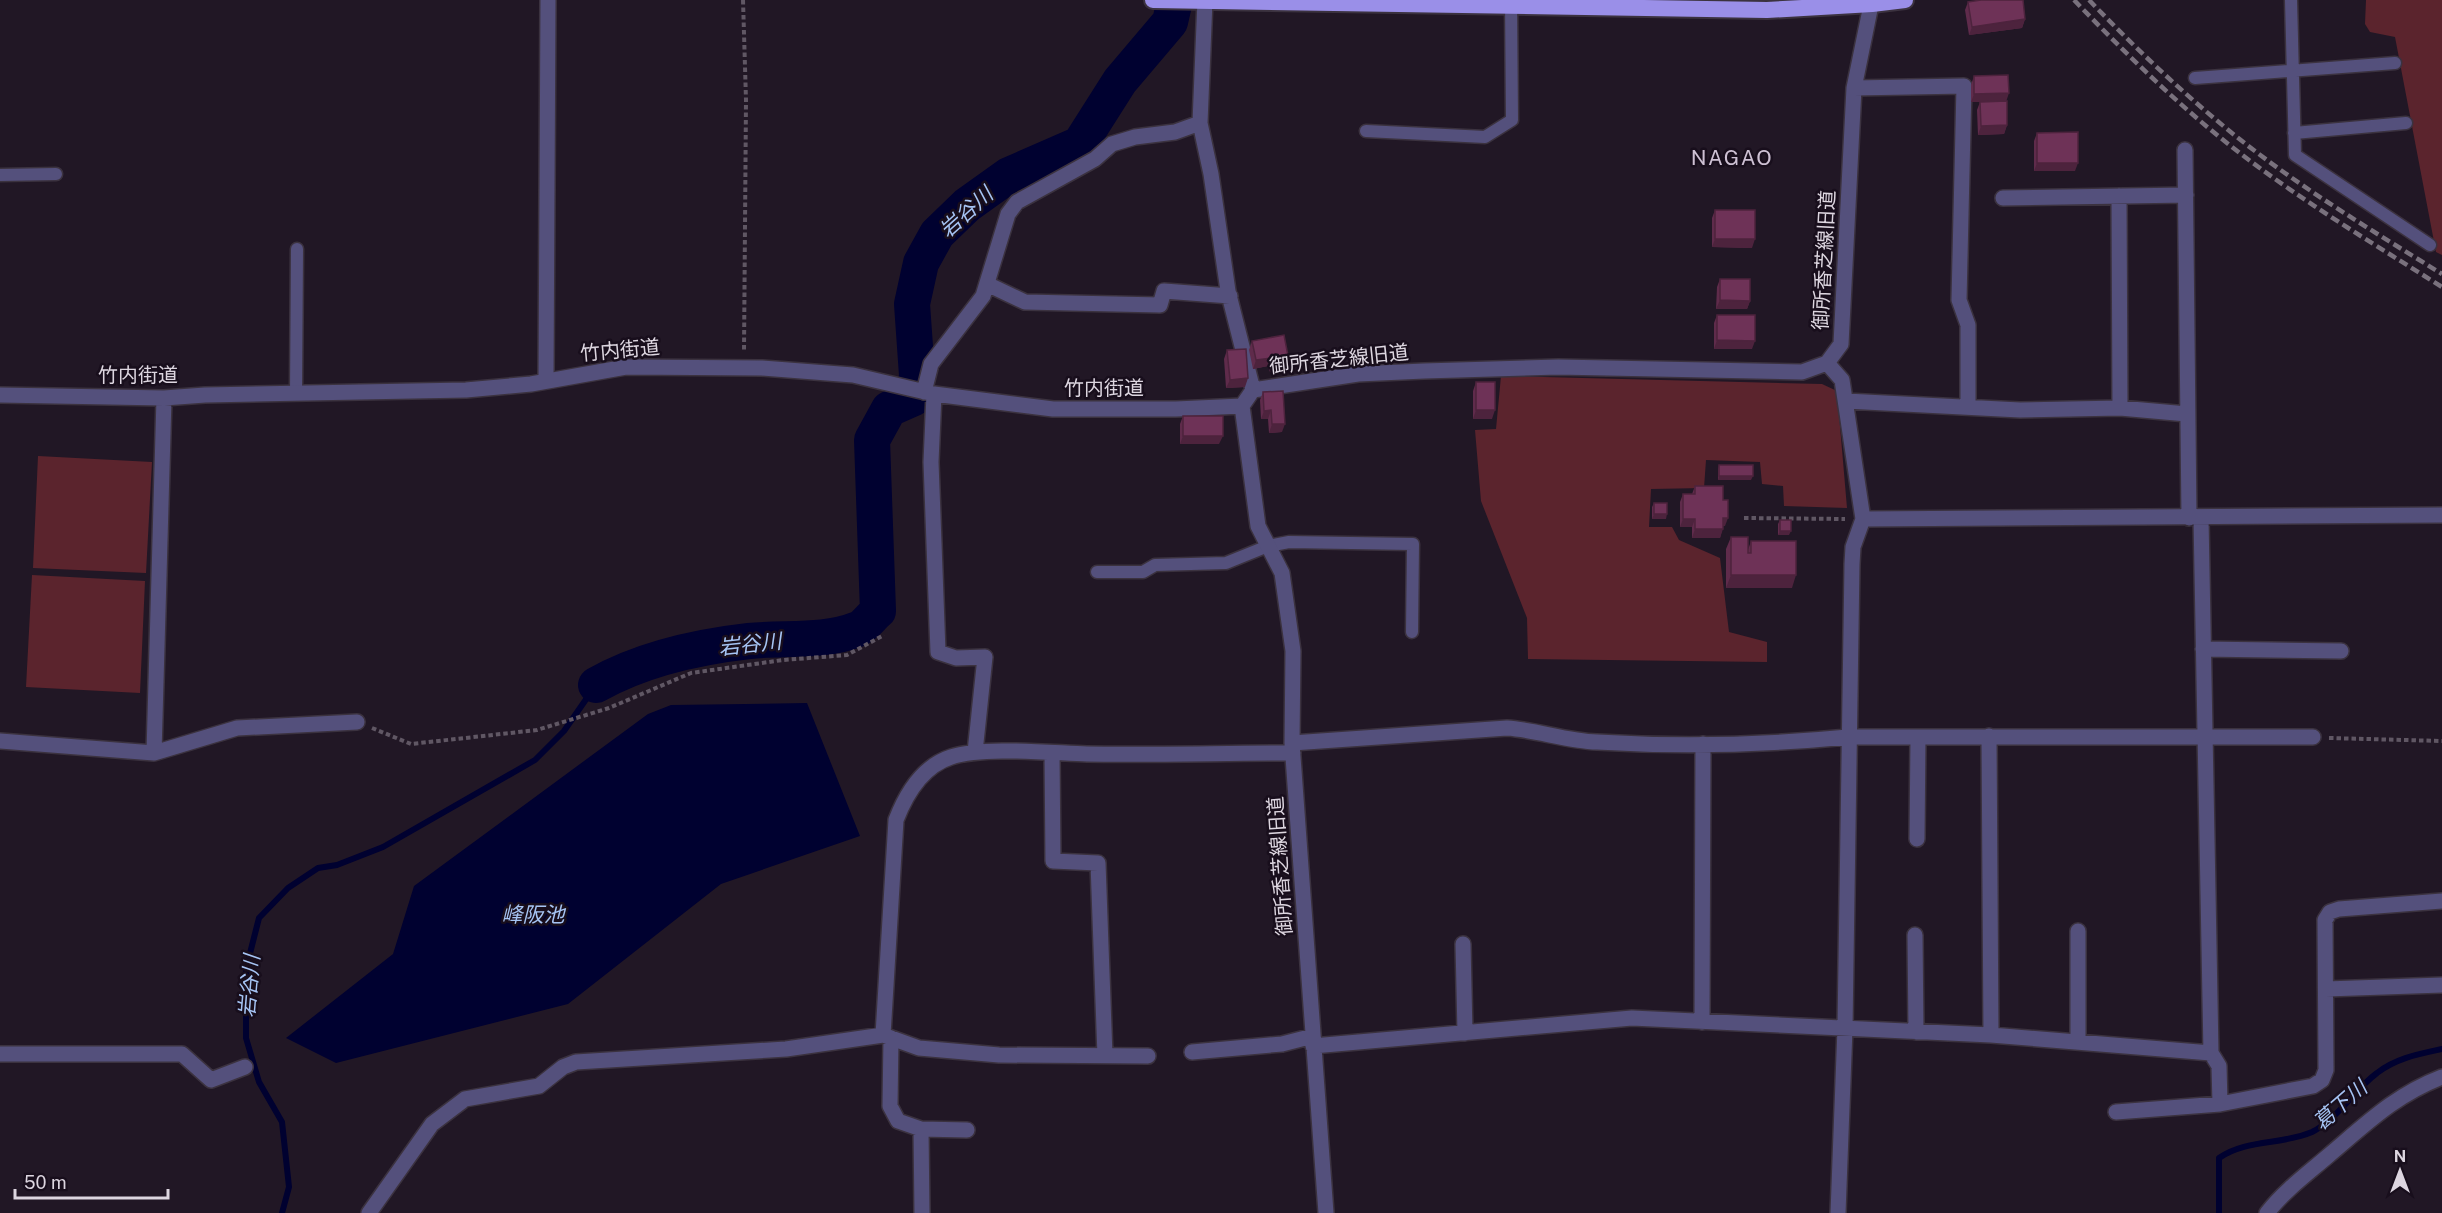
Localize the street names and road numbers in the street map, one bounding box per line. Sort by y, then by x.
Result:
street label: 御所香芝線旧道 [1808,189,1840,331]
street label: 竹内街道 [579,335,661,365]
street label: 御所香芝線旧道 [1268,340,1410,378]
street label: 竹内街道 [98,363,178,387]
street label: 竹内街道 [1064,376,1144,400]
street label: 御所香芝線旧道 [1263,795,1297,937]

